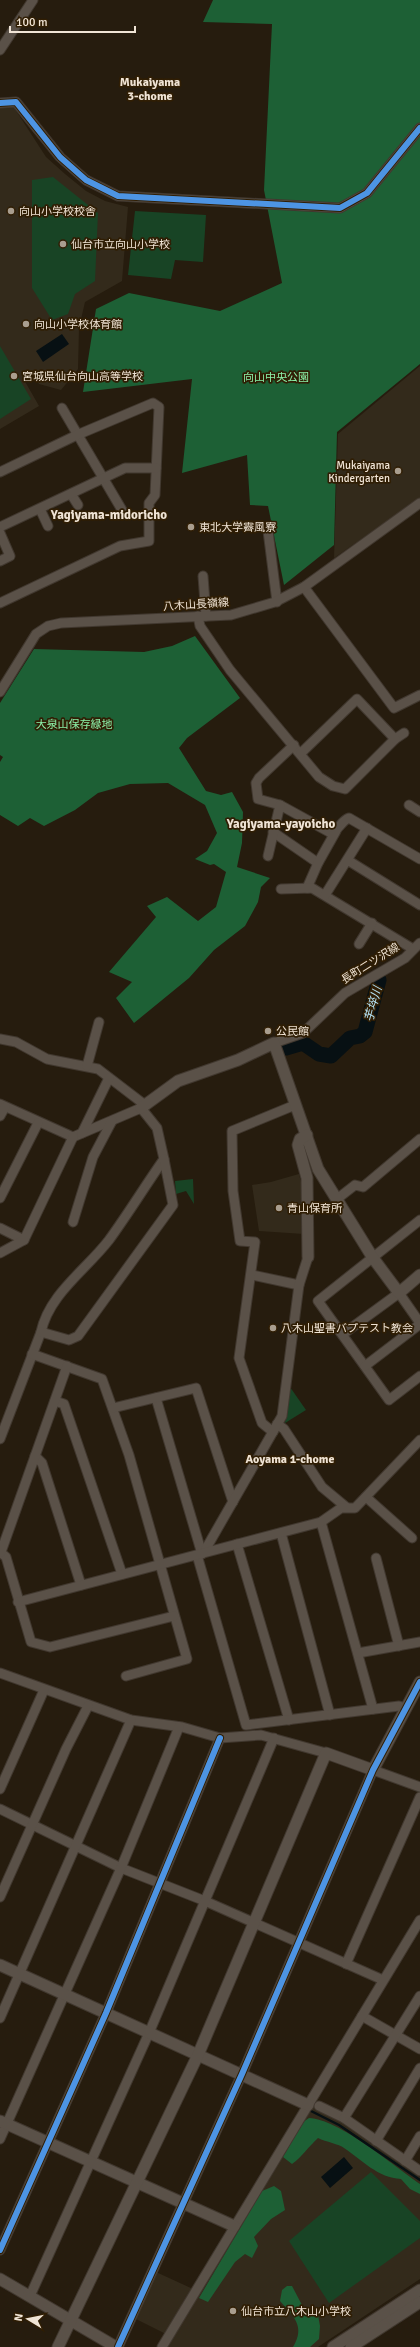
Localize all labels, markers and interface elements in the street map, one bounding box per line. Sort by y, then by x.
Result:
scale bar [10,8,135,34]
text: 100 m [16,15,48,30]
district label: Mukaiyama 3-chome [120,75,180,104]
place label: 向山小学校校舎 [19,205,96,218]
marker: 向山小学校校舎 [6,206,16,216]
place label: 仙台市立向山小学校 [71,238,170,251]
marker: 仙台市立向山小学校 [58,239,68,249]
place label: 向山小学校体育館 [34,318,122,331]
marker: 向山小学校体育館 [21,319,31,329]
place label: 宮城県仙台向山高等学校 [22,370,143,383]
marker: 宮城県仙台向山高等学校 [9,371,19,381]
park label: 向山中央公園 [243,371,309,384]
place label: Mukaiyama Kindergarten [328,459,390,485]
marker: Mukaiyama Kindergarten [393,466,403,476]
district label: Yagiyama-midoricho [50,507,167,523]
place label: 東北大学霽風寮 [199,521,276,534]
marker: 東北大学霽風寮 [186,522,196,532]
street label: 八木山長嶺線 [163,596,229,613]
park label: 大泉山保存緑地 [36,718,113,731]
district label: Yagiyama-yayoicho [226,816,336,832]
street label: 長町二ツ沢線 [339,940,402,986]
water label: 芋埣川 [362,983,386,1023]
place label: 公民館 [276,1025,309,1038]
marker: 公民館 [263,1026,273,1036]
place label: 青山保育所 [287,1202,343,1215]
marker: 青山保育所 [274,1203,284,1213]
place label: 八木山聖書バプテスト教会 [281,1322,413,1335]
marker: 八木山聖書バプテスト教会 [268,1323,278,1333]
district label: Aoyama 1-chome [245,1452,335,1467]
north arrow [8,2299,48,2339]
place label: 仙台市立八木山小学校 [241,2305,351,2318]
marker: 仙台市立八木山小学校 [228,2306,238,2316]
text: N [12,2312,26,2322]

